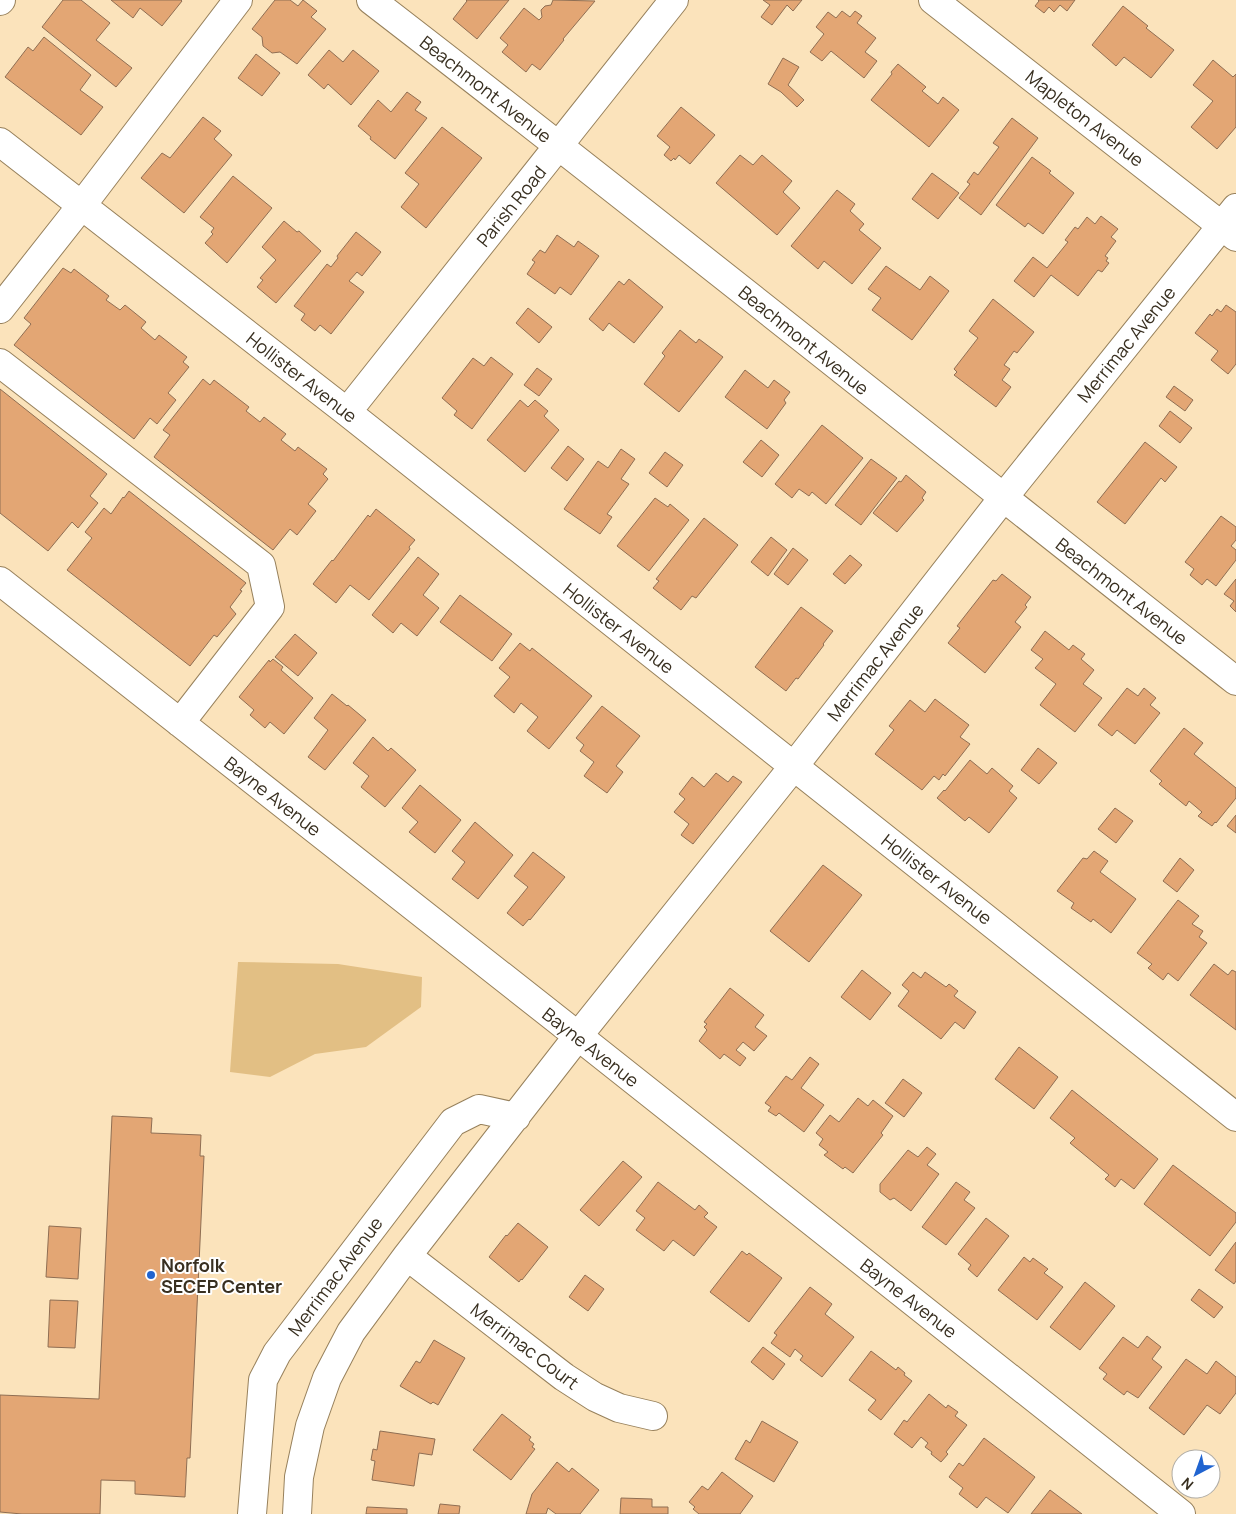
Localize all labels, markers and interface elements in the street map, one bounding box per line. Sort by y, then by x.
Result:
street label: Beachmont Avenue [415,30,557,148]
street label: Mapleton Avenue [1021,64,1149,172]
street label: Parish Road [471,161,551,251]
street label: Beachmont Avenue [734,280,874,400]
street label: Merrimac Avenue [1072,281,1180,407]
street label: Hollister Avenue [242,326,362,428]
street label: Beachmont Avenue [1051,532,1193,650]
street label: Hollister Avenue [559,577,679,679]
street label: Merrimac Avenue [821,598,929,726]
street label: Bayne Avenue [220,751,326,841]
street label: Hollister Avenue [877,828,997,930]
street label: Bayne Avenue [538,1002,644,1092]
street label: Merrimac Avenue [282,1212,388,1340]
place label: Norfolk SECEP Center [161,1253,282,1298]
street label: Bayne Avenue [856,1253,962,1343]
marker: Norfolk SECEP Center [145,1269,157,1281]
street label: Merrimac Court [466,1297,584,1395]
north arrow [1171,1449,1221,1499]
text: N [1177,1474,1197,1495]

